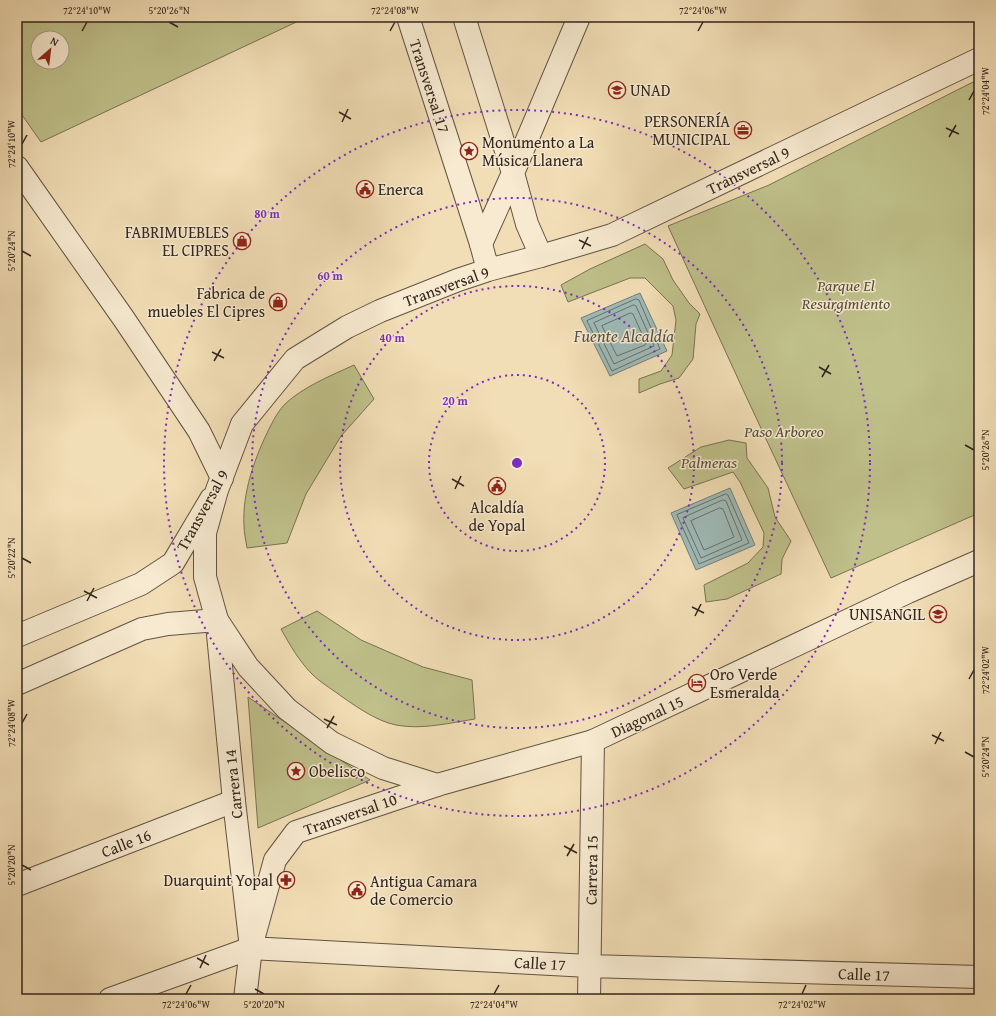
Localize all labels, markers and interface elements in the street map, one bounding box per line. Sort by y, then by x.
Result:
text: 72°24'10"W [63,3,111,18]
text: 5°20'26"N [148,3,190,18]
text: 72°24'08"W [371,3,419,18]
text: 72°24'06"W [679,3,727,18]
north arrow [30,30,70,70]
text: N [48,32,62,50]
street label: Transversal 17 [404,36,457,136]
text: 72°24'04"W [978,67,993,115]
place label: UNAD [630,78,671,102]
school or university icon: UNAD [607,80,627,100]
place label: PERSONERÍA MUNICIPAL [644,109,730,151]
text: 72°24'10"W [4,120,19,168]
office icon: PERSONERÍA MUNICIPAL [733,120,753,140]
place label: Monumento a La Música Llanera [482,130,595,172]
street label: Transversal 9 [702,139,794,200]
place icon: Monumento a La Música Llanera [459,141,479,161]
place label: Enerca [378,177,424,201]
public building icon: Enerca [355,179,375,199]
text: 80 m [254,205,280,222]
place label: FABRIMUEBLES EL CIPRES [125,220,229,262]
text: 5°20'24"N [4,230,19,272]
shop icon: FABRIMUEBLES EL CIPRES [232,231,252,251]
street label: Transversal 9 [400,259,492,313]
text: 60 m [317,267,343,284]
park label: Parque El Resurgimiento [801,273,890,315]
place label: Fabrica de muebles El Cipres [147,281,265,323]
shop icon: Fabrica de muebles El Cipres [268,292,288,312]
water label: Fuente Alcaldía [573,323,674,348]
text: 40 m [379,329,405,346]
text: 20 m [442,392,468,409]
park label: Paso Arboreo [743,419,824,443]
text: 5°20'26"N [978,429,993,471]
park label: Palmeras [680,450,737,474]
centre of rings [510,456,524,470]
street label: Transversal 9 [170,465,234,555]
public building icon: Alcaldía de Yopal [487,476,507,496]
place label: Alcaldía de Yopal [468,495,526,537]
text: 5°20'22"N [4,537,19,579]
place label: UNISANGIL [849,602,925,626]
school or university icon: UNISANGIL [928,604,948,624]
text: 72°24'02"W [978,646,993,694]
place label: Oro Verde Esmeralda [710,662,780,704]
hotel icon: Oro Verde Esmeralda [687,673,707,693]
street label: Diagonal 15 [607,689,687,743]
text: 72°24'08"W [4,699,19,747]
text: 5°20'24"N [978,736,993,778]
street label: Carrera 14 [217,748,249,820]
place label: Obelisco [309,759,365,783]
place icon: Obelisco [286,761,306,781]
street label: Transversal 10 [300,787,400,841]
street label: Calle 16 [98,822,155,863]
street label: Carrera 15 [578,835,604,905]
text: 5°20'20"N [4,844,19,886]
place label: Duarquint Yopal [163,868,274,892]
place label: Antigua Camara de Comercio [370,869,478,911]
pharmacy icon: Duarquint Yopal [276,870,296,890]
public building icon: Antigua Camara de Comercio [347,880,367,900]
street label: Calle 17 [514,950,567,976]
street label: Calle 17 [838,961,891,987]
text: 72°24'06"W [162,997,210,1012]
text: 5°20'20"N [243,997,285,1012]
text: 72°24'04"W [470,997,518,1012]
text: 72°24'02"W [778,997,826,1012]

